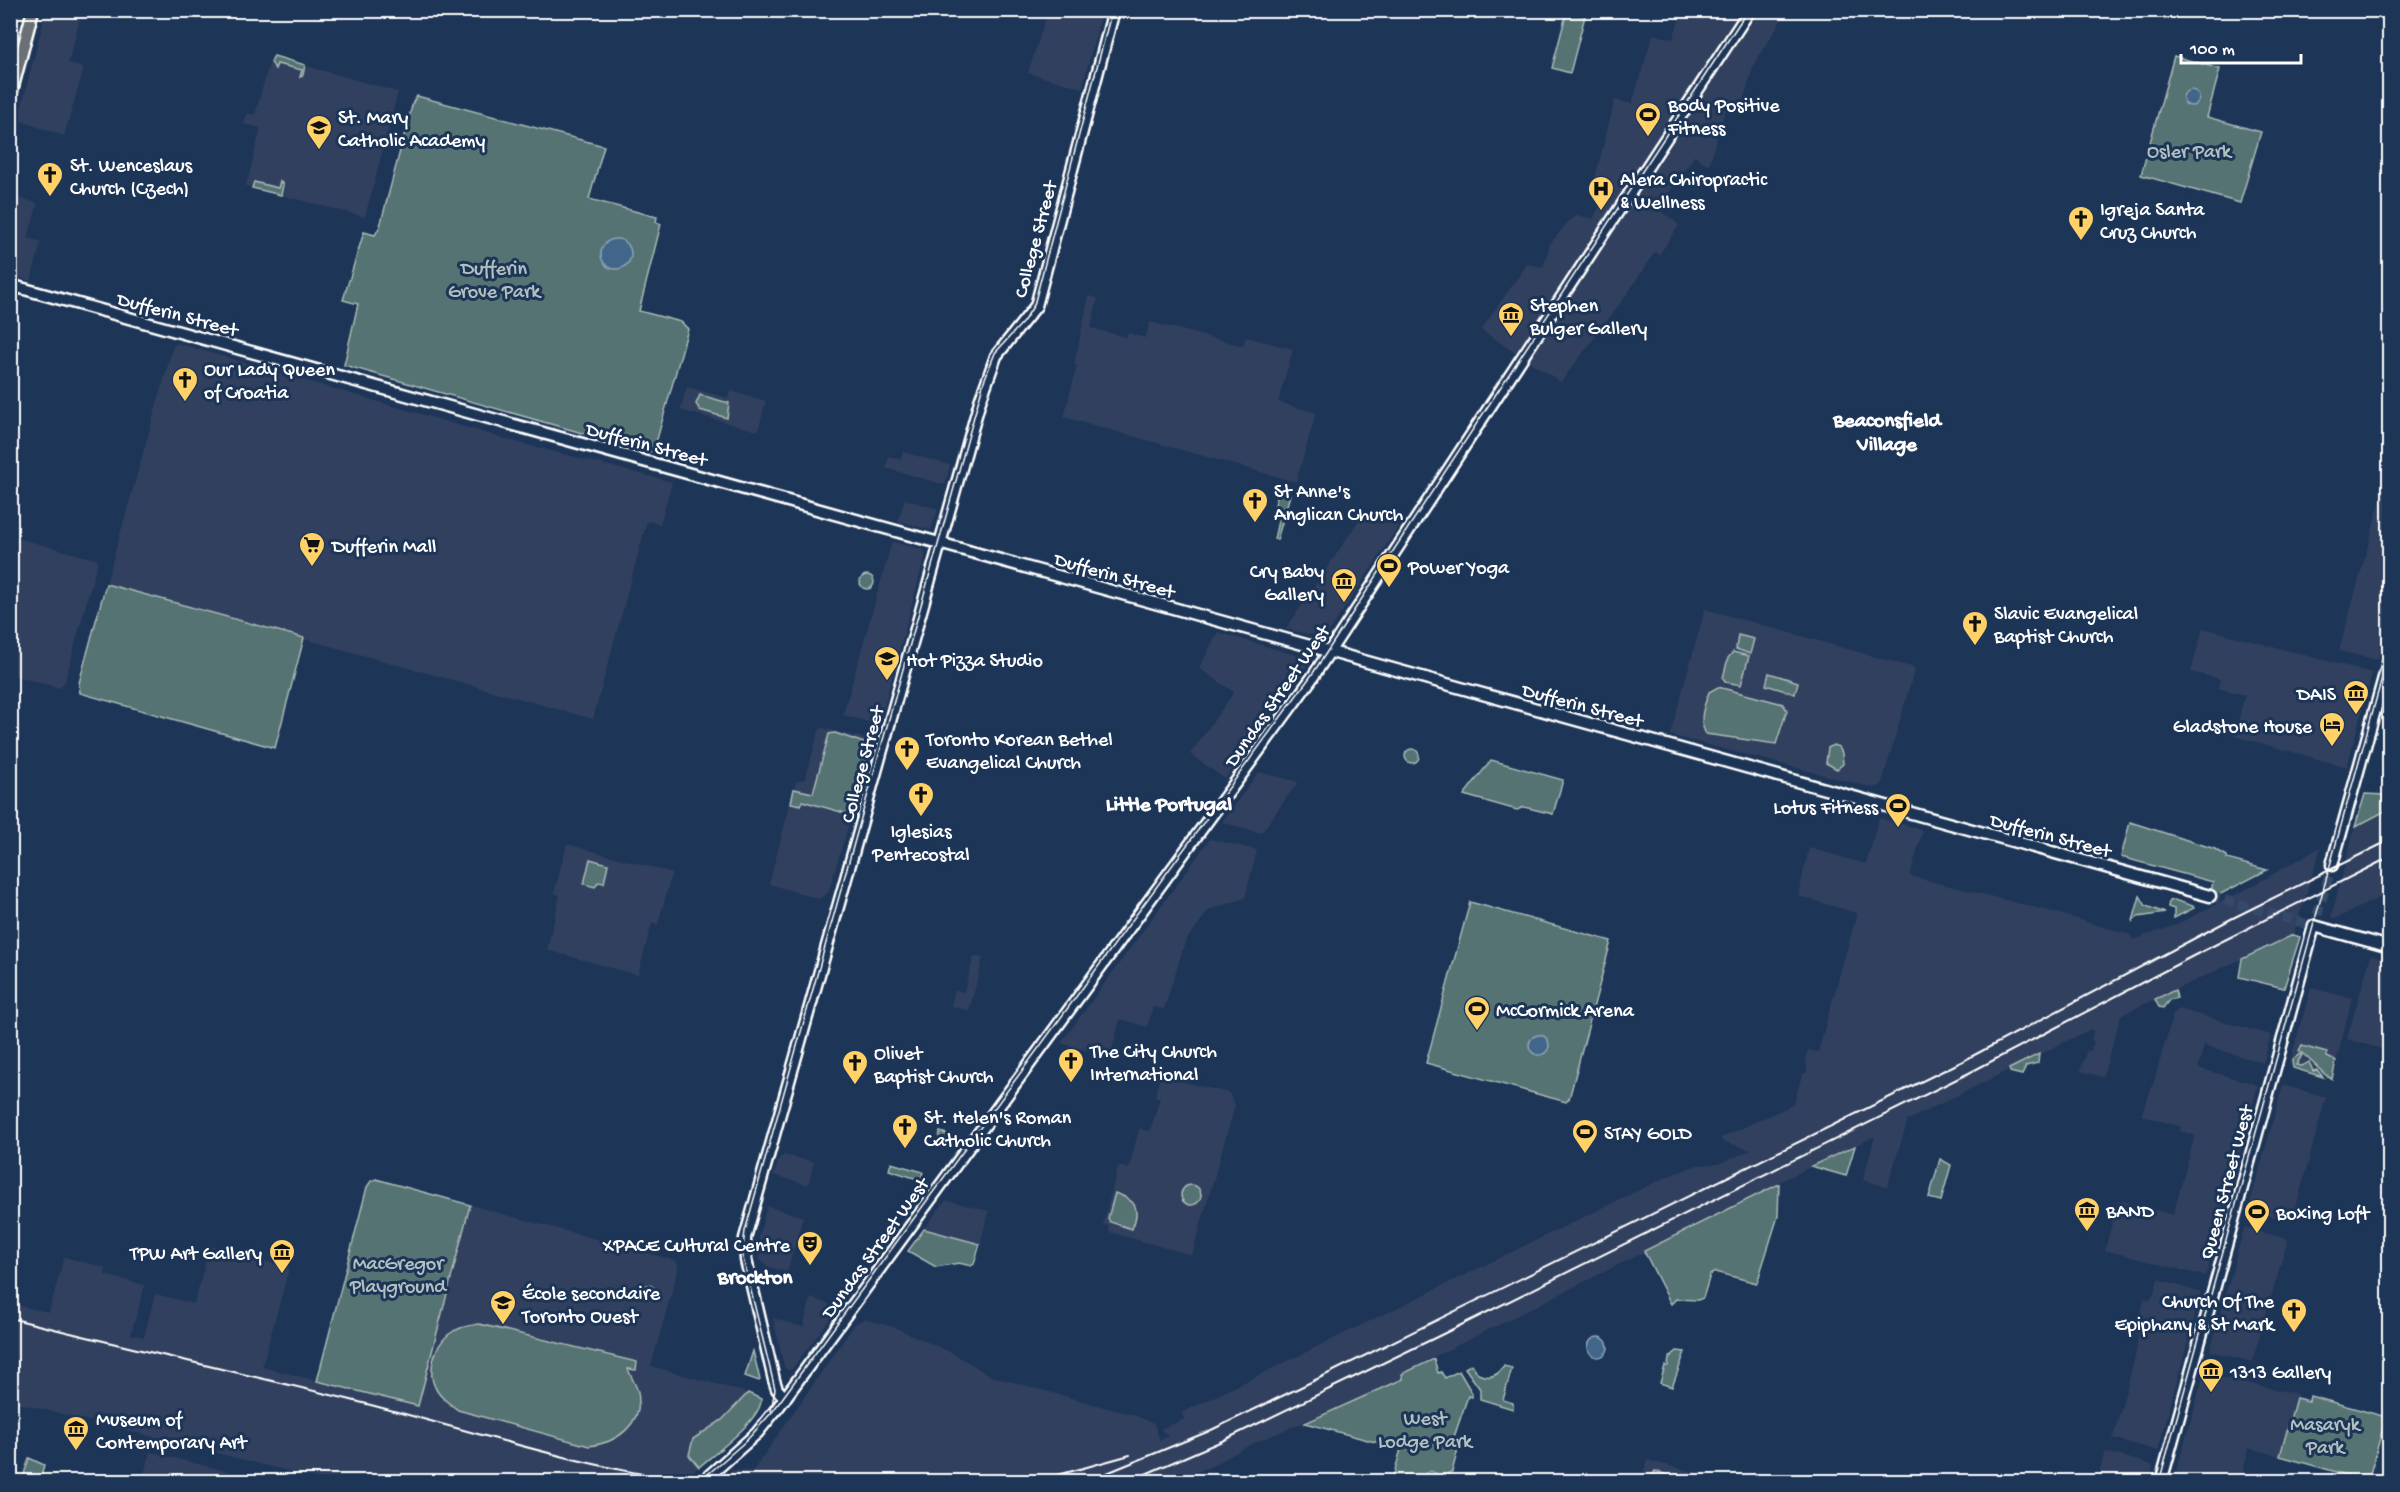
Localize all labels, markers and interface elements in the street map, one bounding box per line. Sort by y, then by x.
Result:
scale bar [2181,27,2301,65]
text: 100 m [2189,40,2235,61]
place label: Body Positive Fitness [1667,96,1780,142]
sports icon: Body Positive Fitness [1633,100,1663,138]
place label: St. Mary Catholic Academy [338,108,485,154]
school or university icon: St. Mary Catholic Academy [304,113,334,151]
park label: Osler Park [2147,142,2233,165]
place label: St. Wenceslaus Church (Czech) [70,156,193,202]
church icon: St. Wenceslaus Church (Czech) [35,160,65,198]
place label: Alera Chiropractic & Wellness [1620,170,1768,216]
hospital icon: Alera Chiropractic & Wellness [1586,174,1616,212]
street label: College Street [1011,177,1065,301]
place label: Igreja Santa Cruz Church [2100,200,2205,246]
church icon: Igreja Santa Cruz Church [2066,204,2096,242]
park label: Dufferin Grove Park [448,259,542,305]
street label: Dufferin Street [112,289,242,344]
place label: Stephen Bulger Gallery [1529,296,1647,342]
museum icon: Stephen Bulger Gallery [1496,300,1526,338]
place label: Our Lady Queen of Croatia [204,360,335,406]
church icon: Our Lady Queen of Croatia [170,365,200,403]
district label: Beaconsfield Village [1832,410,1944,459]
street label: Dufferin Street [581,419,711,474]
place label: St Anne's Anglican Church [1274,482,1403,528]
church icon: St Anne's Anglican Church [1240,486,1270,524]
supermarket icon: Dufferin Mall [297,530,327,568]
place label: Dufferin Mall [330,537,436,560]
street label: Dufferin Street [1049,549,1179,606]
sports icon: Power Yoga [1374,551,1404,589]
place label: Power Yoga [1407,558,1510,581]
place label: Cry Baby Gallery [1250,562,1324,608]
museum icon: Cry Baby Gallery [1329,566,1359,604]
place label: Slavic Evangelical Baptist Church [1993,604,2138,650]
church icon: Slavic Evangelical Baptist Church [1960,609,1990,647]
street label: Dundas Street West [1220,620,1337,774]
school or university icon: Hot Pizza Studio [872,644,902,682]
place label: Hot Pizza Studio [906,651,1043,674]
museum icon: DAIS [2341,678,2371,716]
street label: Dufferin Street [1517,680,1647,735]
place label: DAIS [2295,685,2337,708]
street label: College Street [838,702,892,826]
hotel icon: Gladstone House [2317,710,2347,748]
place label: Gladstone House [2173,717,2313,740]
place label: Toronto Korean Bethel Evangelical Church [925,730,1113,776]
church icon: Toronto Korean Bethel Evangelical Church [892,734,922,772]
church icon: Iglesias Pentecostal [906,780,936,818]
sports icon: Lotus Fitness [1883,791,1913,829]
district label: Little Portugal [1106,794,1233,819]
place label: Lotus Fitness [1773,798,1879,821]
street label: Dufferin Street [1985,810,2115,865]
place label: Iglesias Pentecostal [871,822,970,868]
sports icon: McCormick Arena [1462,994,1492,1032]
place label: McCormick Arena [1496,1001,1635,1024]
place label: The City Church International [1089,1042,1217,1088]
place label: Olivet Baptist Church [873,1044,994,1090]
church icon: The City Church International [1056,1046,1086,1084]
church icon: Olivet Baptist Church [840,1048,870,1086]
street label: Queen Street West [2197,1102,2260,1262]
place label: St. Helen's Roman Catholic Church [924,1108,1072,1154]
church icon: St. Helen's Roman Catholic Church [890,1112,920,1150]
sports icon: STAY GOLD [1570,1117,1600,1155]
place label: STAY GOLD [1604,1124,1693,1147]
street label: Dundas Street West [817,1173,937,1325]
museum icon: BAND [2072,1195,2102,1233]
sports icon: Boxing Loft [2242,1197,2272,1235]
place label: BAND [2105,1202,2155,1225]
place label: Boxing Loft [2275,1204,2371,1227]
theatre icon: XPACE Cultural Centre [795,1229,825,1267]
place label: XPACE Cultural Centre [602,1236,791,1259]
museum icon: TPW Art Gallery [267,1237,297,1275]
place label: TPW Art Gallery [129,1244,262,1267]
park label: MacGregor Playground [349,1254,448,1300]
district label: Brockton [716,1267,794,1292]
place label: École secondaire Toronto Ouest [521,1283,661,1330]
school or university icon: École secondaire Toronto Ouest [488,1288,518,1326]
place label: Church Of The Epiphany & St Mark [2114,1292,2276,1338]
church icon: Church Of The Epiphany & St Mark [2279,1296,2309,1334]
museum icon: 1313 Gallery [2196,1356,2226,1394]
place label: 1313 Gallery [2229,1363,2332,1386]
park label: West Lodge Park [1378,1409,1474,1455]
place label: Museum of Contemporary Art [96,1410,248,1456]
museum icon: Museum of Contemporary Art [61,1414,91,1452]
park label: Masaryk Park [2290,1415,2362,1461]

